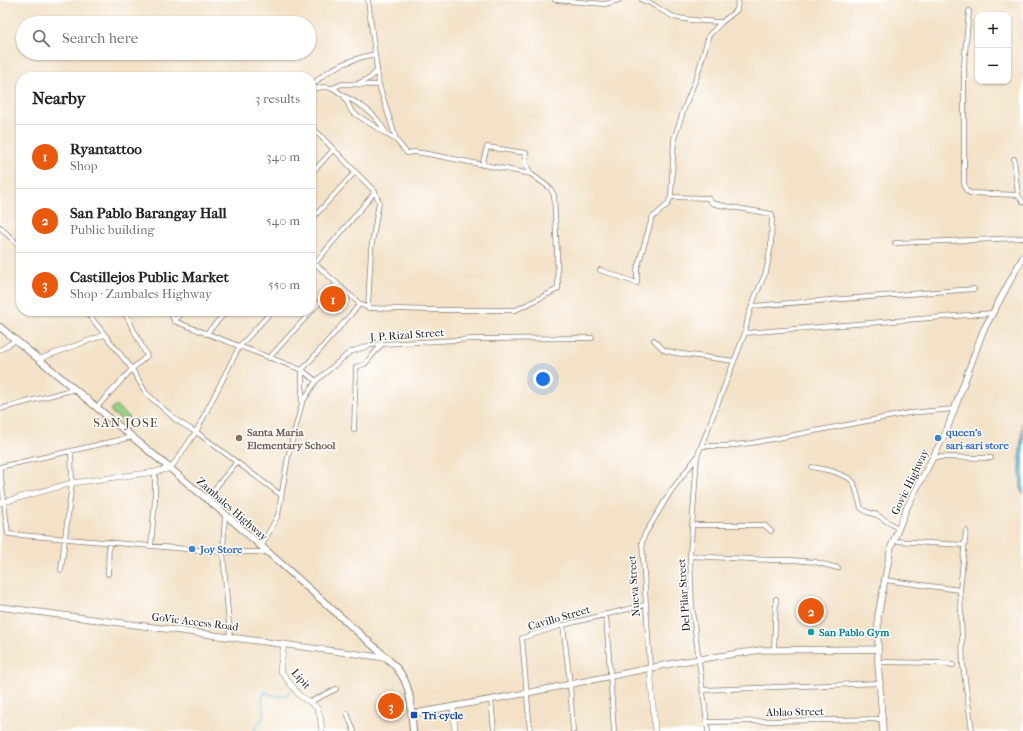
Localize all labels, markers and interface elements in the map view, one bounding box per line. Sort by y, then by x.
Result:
map controls [975,12,1011,84]
button: + [975,12,1011,48]
search box [16,16,316,60]
icon: search [30,27,52,49]
text: Search here [62,29,138,47]
button: − [975,48,1011,84]
text: Nearby [32,88,86,108]
text: 3 results [255,91,300,106]
text: Ryantattoo [70,140,142,158]
text: 1 [43,149,47,164]
text: 340 m [266,149,300,164]
text: Shop [70,158,98,173]
text: San Pablo Barangay Hall [70,204,227,222]
text: 2 [42,213,48,228]
text: 540 m [266,213,300,228]
text: Public building [70,222,155,237]
text: Castillejos Public Market [70,268,229,286]
text: 3 [42,277,48,292]
text: 550 m [268,277,300,292]
pin: 1 [320,284,346,314]
text: Shop · Zambales Highway [70,286,212,301]
street label: J. P. Rizal Street [368,326,445,344]
your location [533,369,553,389]
district label: SAN JOSE [93,415,159,430]
place label: Santa Maria Elementary School [247,426,337,452]
place label: queen's sari-sari store [946,426,1009,452]
marker: Santa Maria Elementary School [234,433,244,443]
marker: queen's sari-sari store [933,433,943,443]
street label: Govic Highway [888,446,932,517]
street label: Zambales Highway [194,475,271,544]
place label: Joy Store [199,543,243,556]
marker: Joy Store [187,544,197,554]
street label: Nueva Street [625,555,643,617]
street label: Del Pilar Street [675,558,693,632]
pin: 2 [798,596,824,626]
street label: Cavillo Street [526,603,592,633]
street label: GoVic Access Road [151,610,240,634]
place label: San Pablo Gym [819,626,890,639]
marker: San Pablo Gym [806,627,816,637]
street label: Lipit [289,666,313,692]
pin: 3 [378,691,404,721]
street label: Ablao Street [765,705,824,719]
place label: Tri-cycle [421,709,464,722]
marker: Tri-cycle [409,710,419,720]

